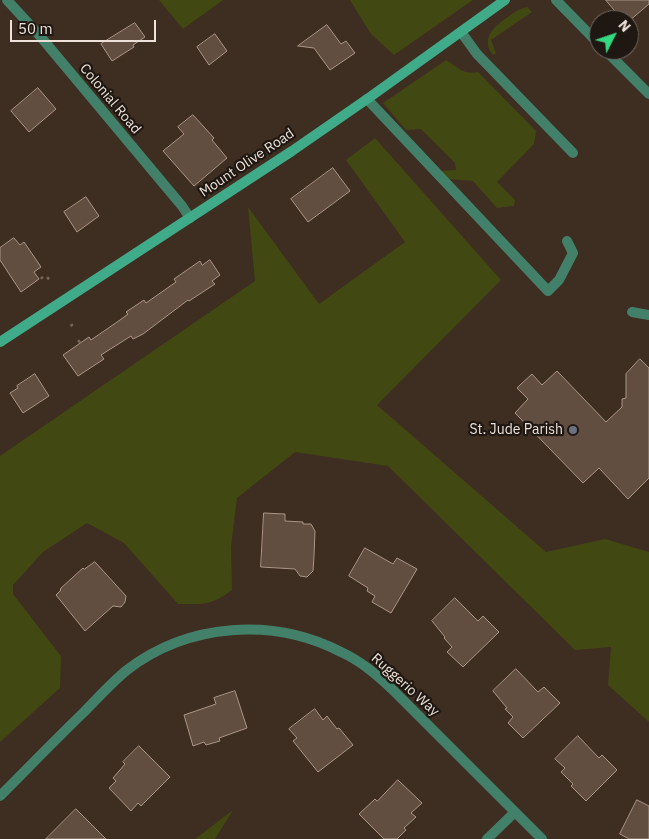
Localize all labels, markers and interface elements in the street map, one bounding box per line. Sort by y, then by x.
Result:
scale bar [12,10,159,42]
north arrow [589,10,639,60]
text: N [614,16,635,36]
text: 50 m [18,19,53,38]
street label: Colonial Road [76,61,144,137]
street label: Mount Olive Road [196,125,298,201]
place label: St. Jude Parish [469,422,563,438]
marker: St. Jude Parish [567,424,579,436]
street label: Ruggerio Way [367,650,443,720]

